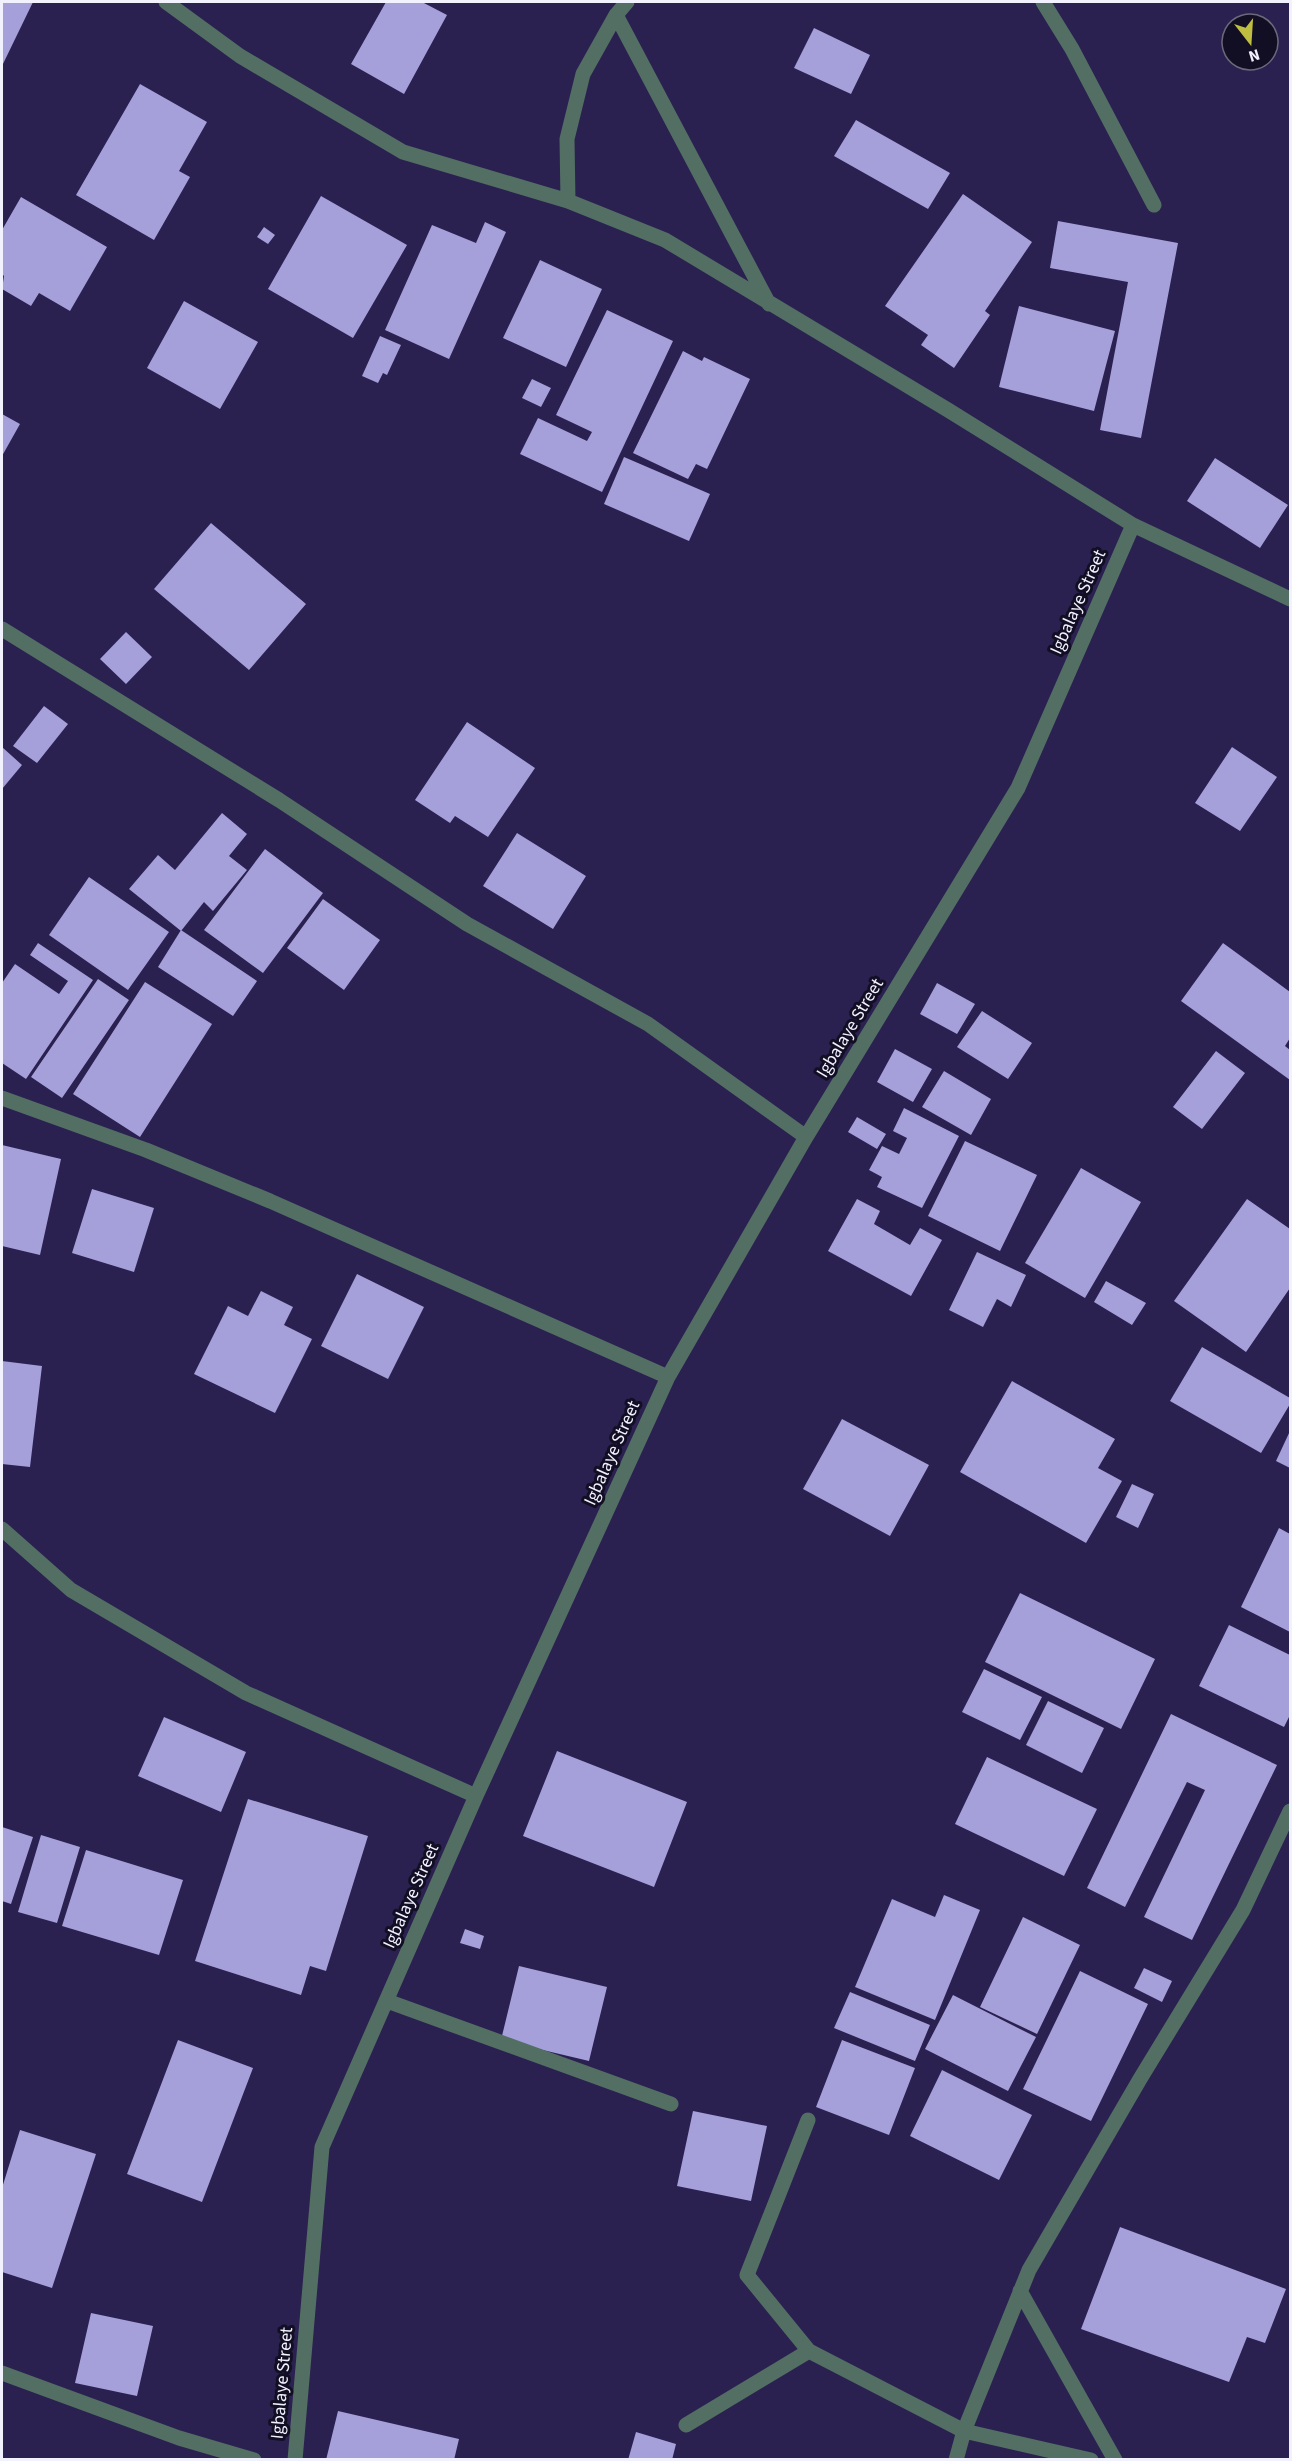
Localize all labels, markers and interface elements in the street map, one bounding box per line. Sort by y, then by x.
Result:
north arrow [1220,12,1280,72]
text: N [1246,43,1262,67]
street label: Igbalaye Street [1044,546,1112,658]
street label: Igbalaye Street [810,973,890,1083]
street label: Igbalaye Street [578,1397,646,1509]
street label: Igbalaye Street [377,1840,445,1952]
street label: Igbalaye Street [265,2326,299,2440]

